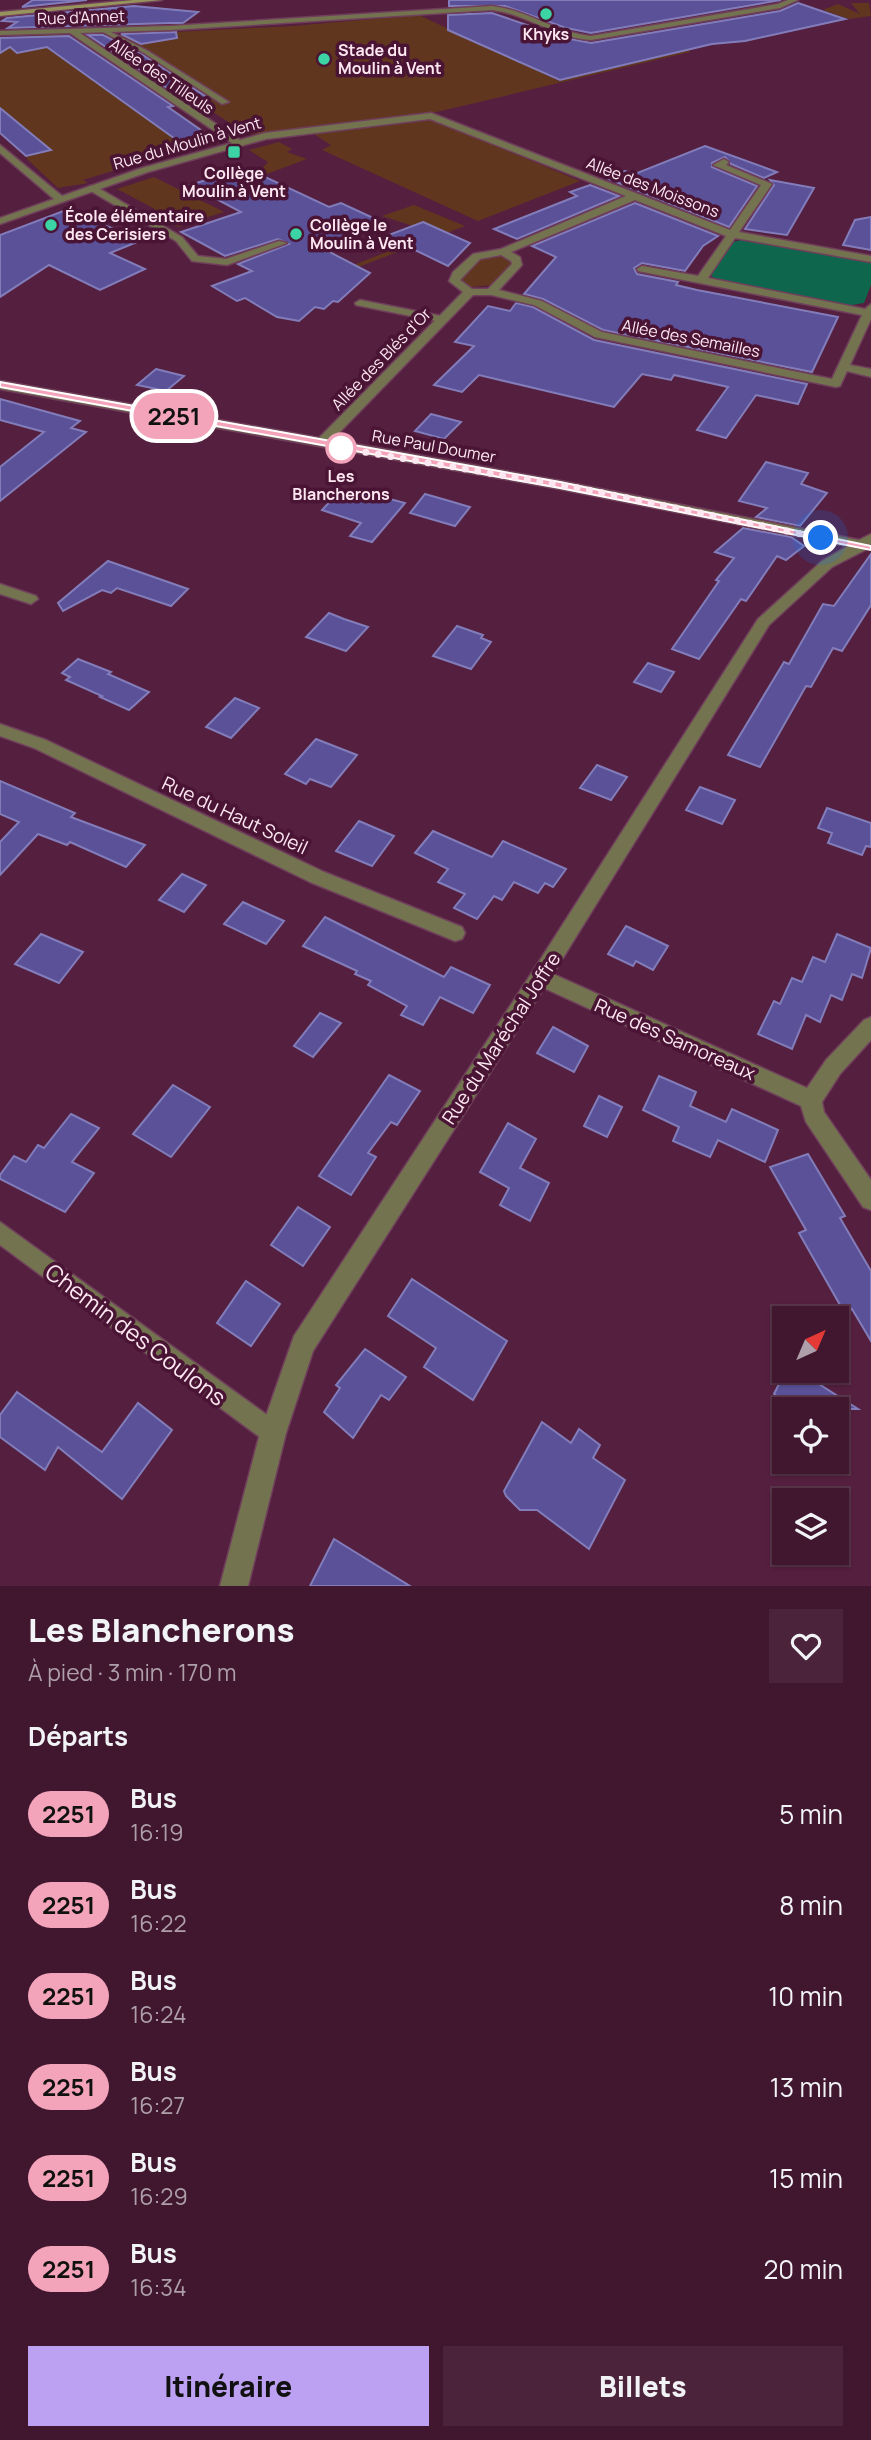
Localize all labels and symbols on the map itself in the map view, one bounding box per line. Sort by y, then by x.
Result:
street label: Rue d'Annet [37,4,125,30]
marker: Khyks [538,6,554,22]
place label: Khyks [523,23,570,45]
street label: Allée des Tilleuls [105,33,219,119]
place label: Stade du Moulin à Vent [338,39,442,79]
marker: Stade du Moulin à Vent [316,51,332,67]
street label: Rue du Moulin à Vent [111,111,263,175]
marker: Collège Moulin à Vent [226,144,242,160]
street label: Allée des Moissons [583,152,723,222]
place label: Collège Moulin à Vent [182,162,286,202]
place label: École élémentaire des Cerisiers [65,205,205,245]
place label: Collège le Moulin à Vent [310,214,414,254]
marker: École élémentaire des Cerisiers [43,217,59,233]
marker: Collège le Moulin à Vent [288,226,304,242]
street label: Allée des Blés d'Or [326,303,436,415]
street label: Allée des Semailles [620,314,762,362]
line badge: 2251 [125,393,223,439]
street label: Rue Paul Doumer [370,424,498,468]
marker: Les Blancherons [326,433,356,463]
place label: Les Blancherons [292,465,390,505]
your location [803,520,838,555]
street label: Rue du Haut Soleil [158,770,312,860]
street label: Rue du Maréchal Joffre [436,947,566,1129]
street label: Rue des Samoreaux [591,992,759,1086]
street label: Chemin des Coulons [39,1255,233,1413]
north arrow [772,1306,849,1382]

